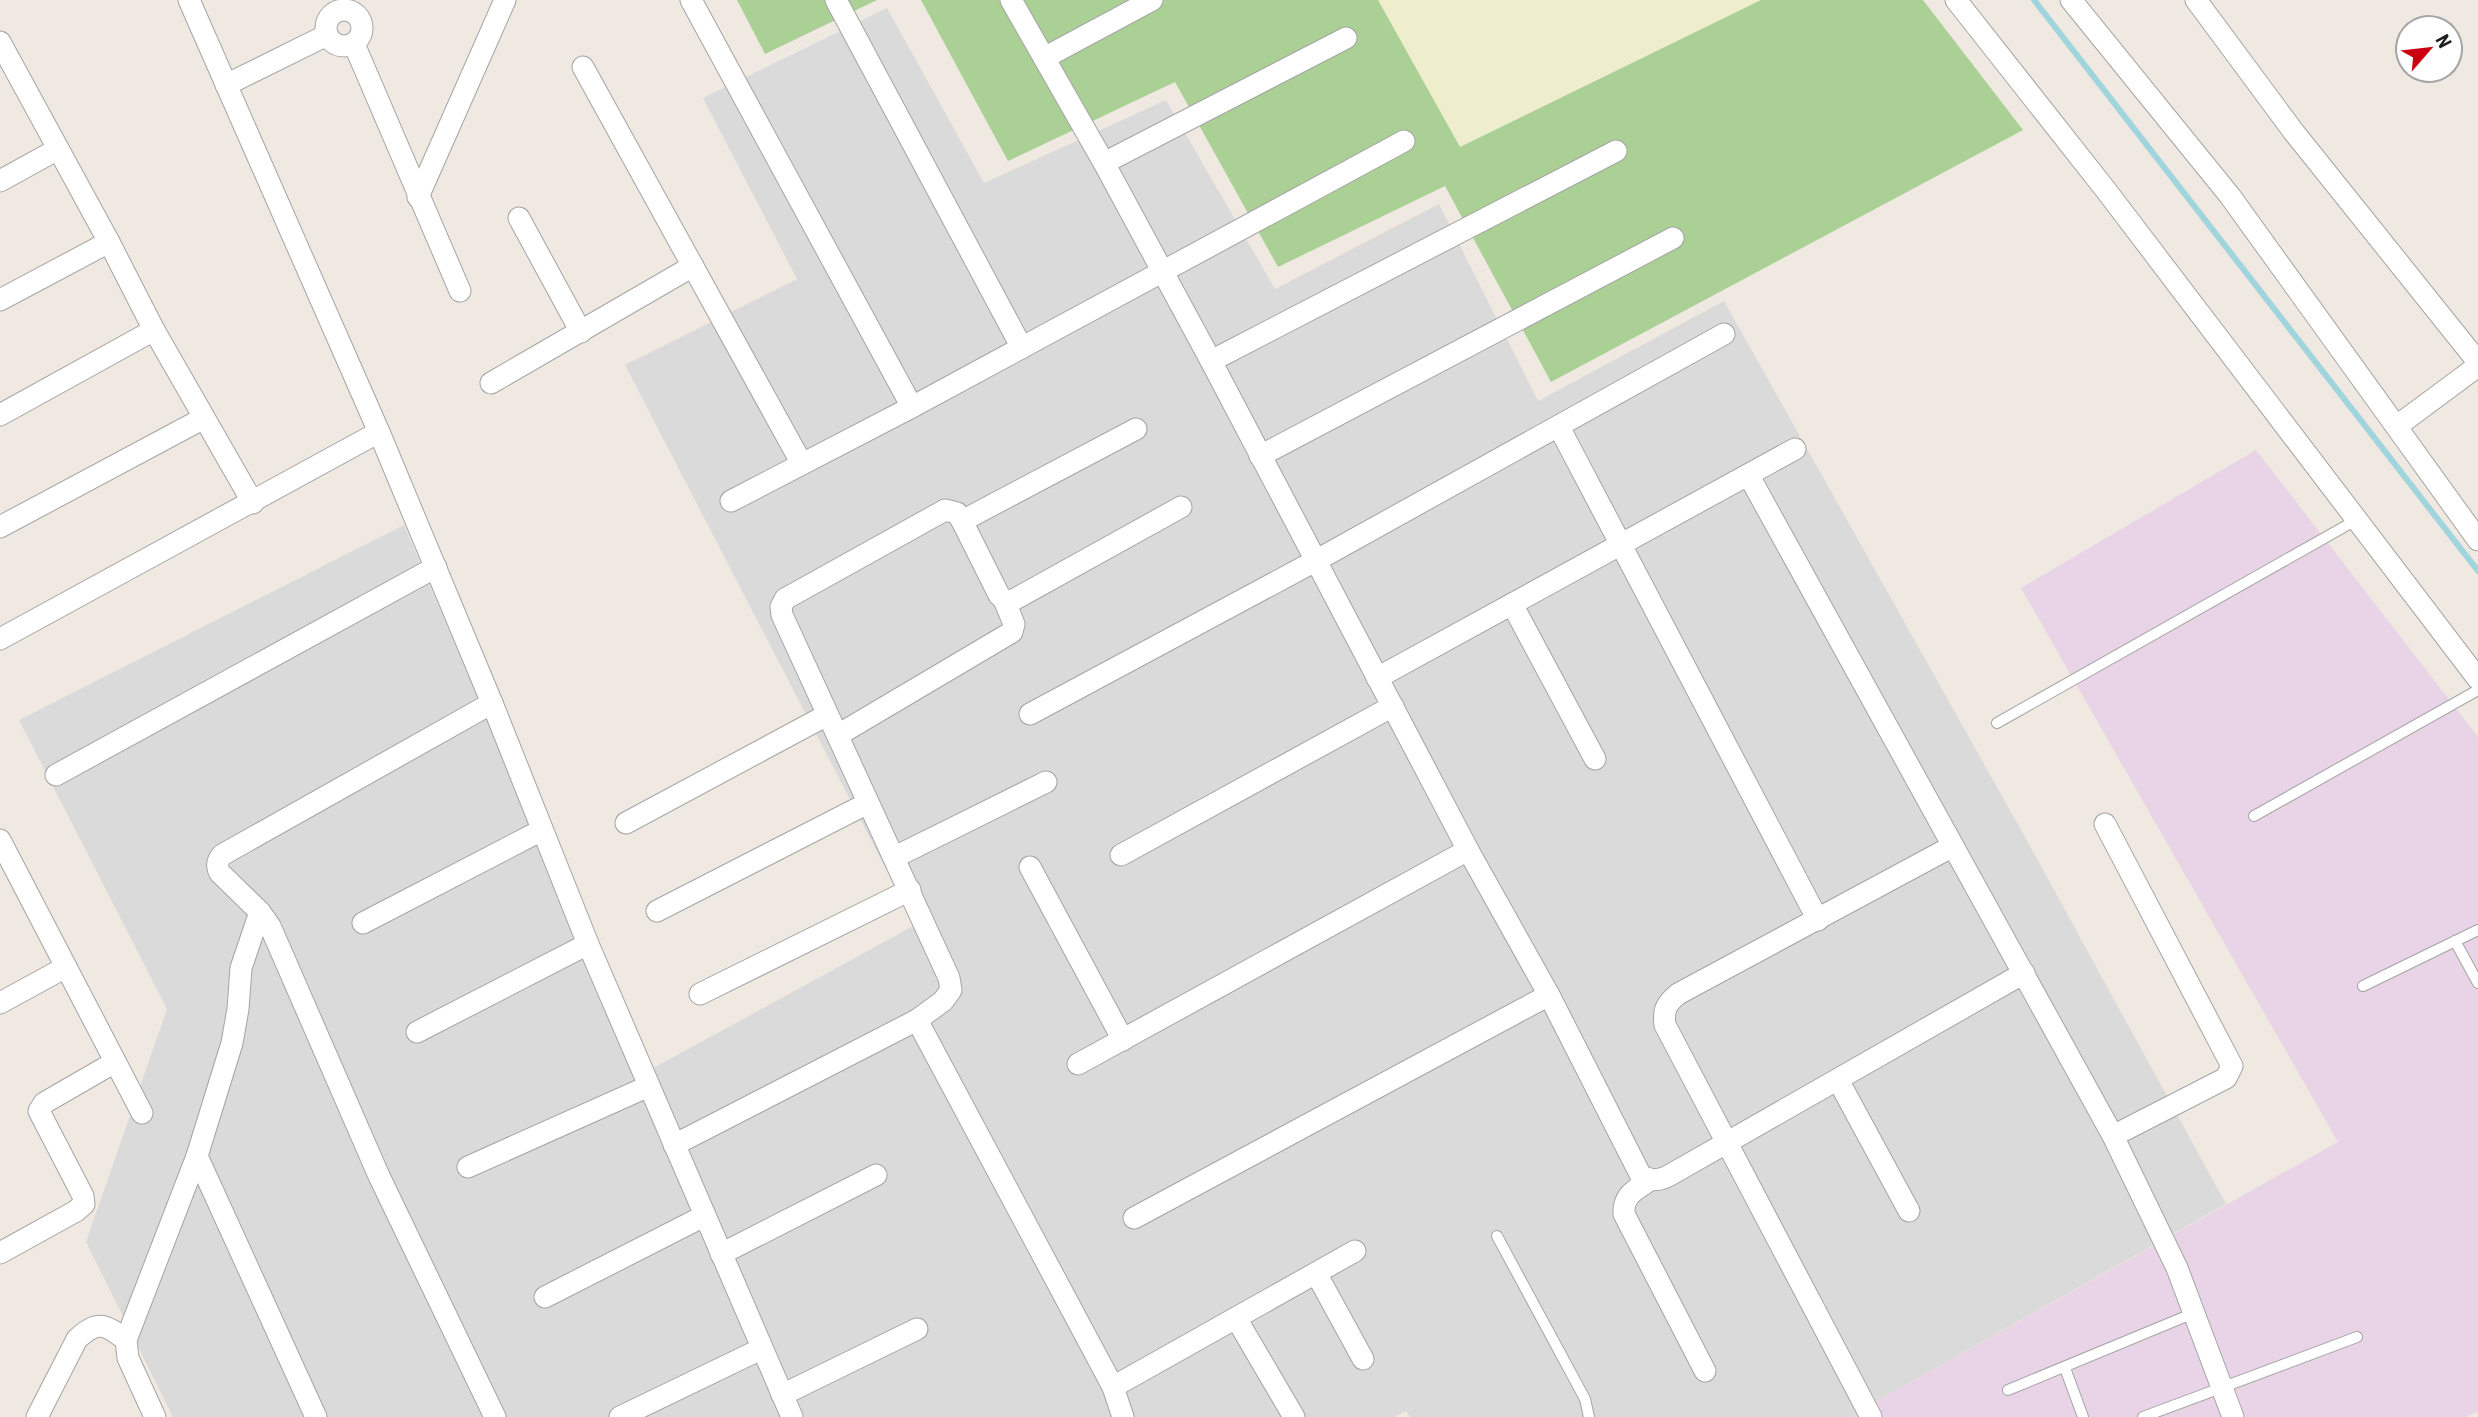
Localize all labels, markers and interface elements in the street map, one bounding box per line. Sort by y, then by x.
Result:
north arrow [2394,14,2464,84]
text: N [2431,31,2456,52]

